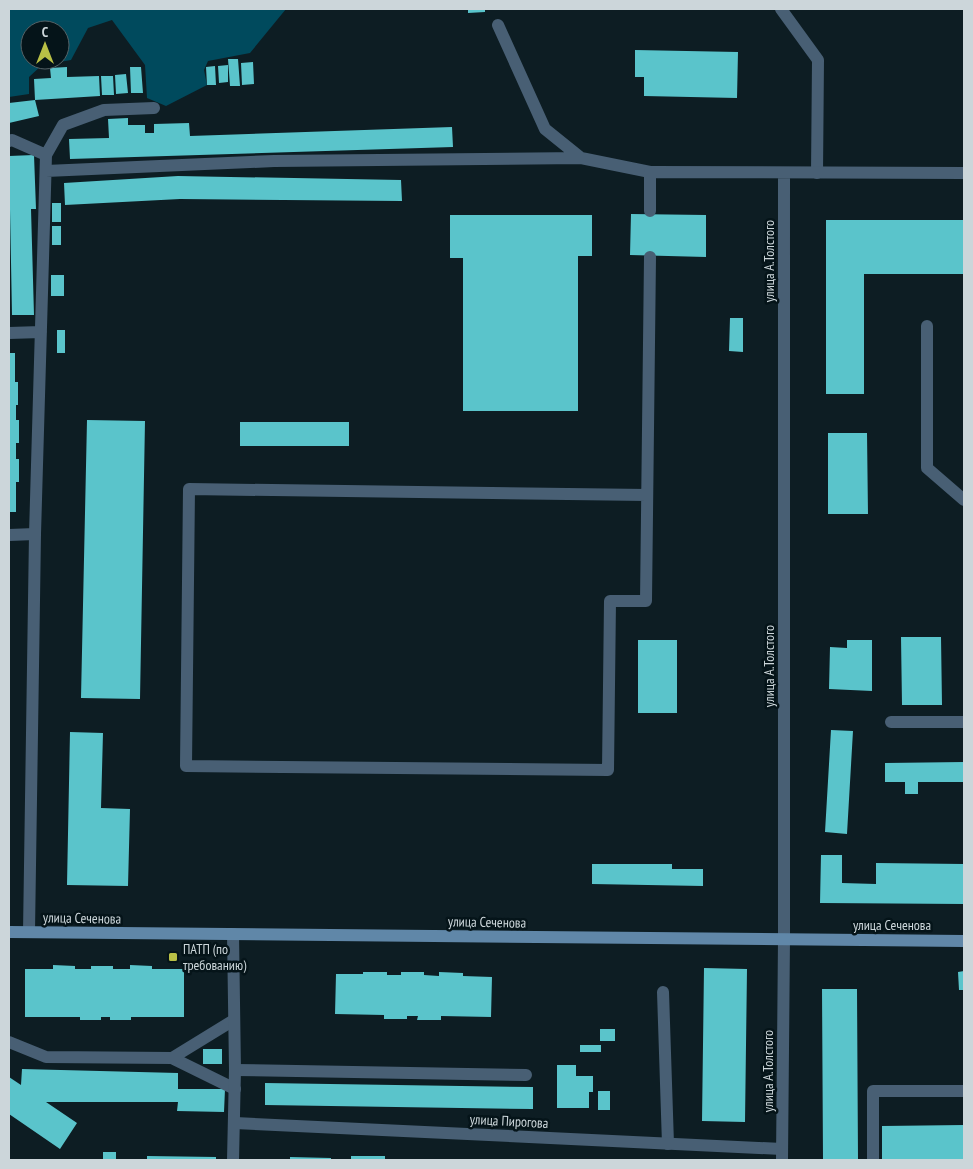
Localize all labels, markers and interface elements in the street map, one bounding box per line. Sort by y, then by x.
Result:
north arrow [20,20,70,70]
text: С [42,23,49,41]
street label: улица А.Толстого [760,220,778,302]
street label: улица А.Толстого [760,625,778,707]
street label: улица Сеченова [43,908,121,928]
street label: улица Сеченова [448,912,526,932]
street label: улица Сеченова [853,916,931,934]
place label: ПАТП (по требованию) [183,940,247,974]
marker: ПАТП (по требованию) [167,951,179,963]
street label: улица А.Толстого [759,1030,777,1112]
street label: улица Пирогова [469,1110,549,1132]

